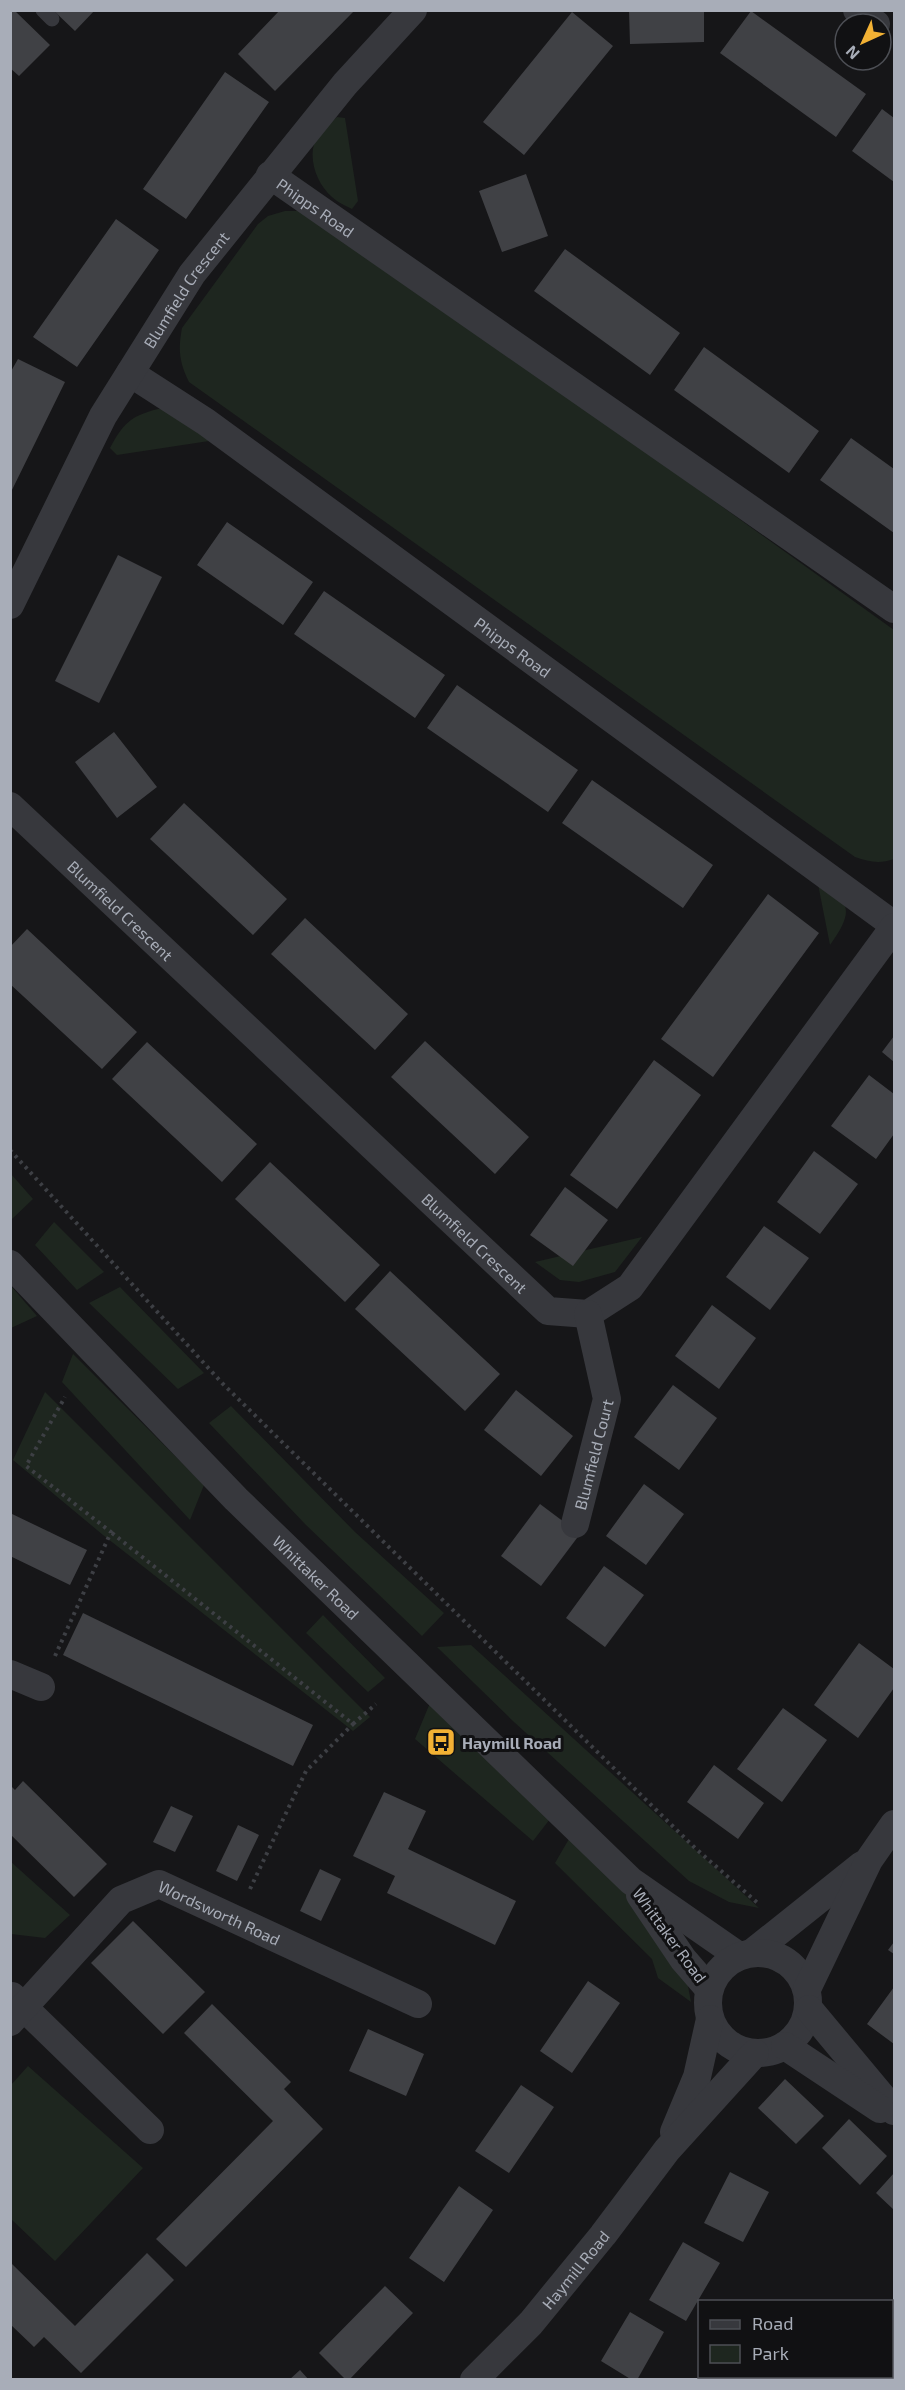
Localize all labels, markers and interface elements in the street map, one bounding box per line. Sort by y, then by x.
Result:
north arrow [833,12,893,72]
text: N [841,42,863,64]
street label: Phipps Road [274,174,358,240]
street label: Blumfield Crescent [139,227,232,351]
street label: Phipps Road [471,612,555,681]
street label: Blumfield Crescent [64,856,177,964]
street label: Blumfield Crescent [419,1189,532,1297]
street label: Blumfield Court [570,1397,616,1512]
street label: Whittaker Road [269,1531,364,1623]
bus stop icon: Haymill Road [425,1726,457,1758]
place label: Haymill Road [462,1733,562,1753]
street label: Wordsworth Road [156,1876,284,1948]
street label: Whittaker Road [629,1884,711,1986]
street label: Haymill Road [537,2226,613,2312]
legend [698,2300,893,2378]
text: Road [752,2312,793,2334]
text: Park [752,2342,789,2364]

